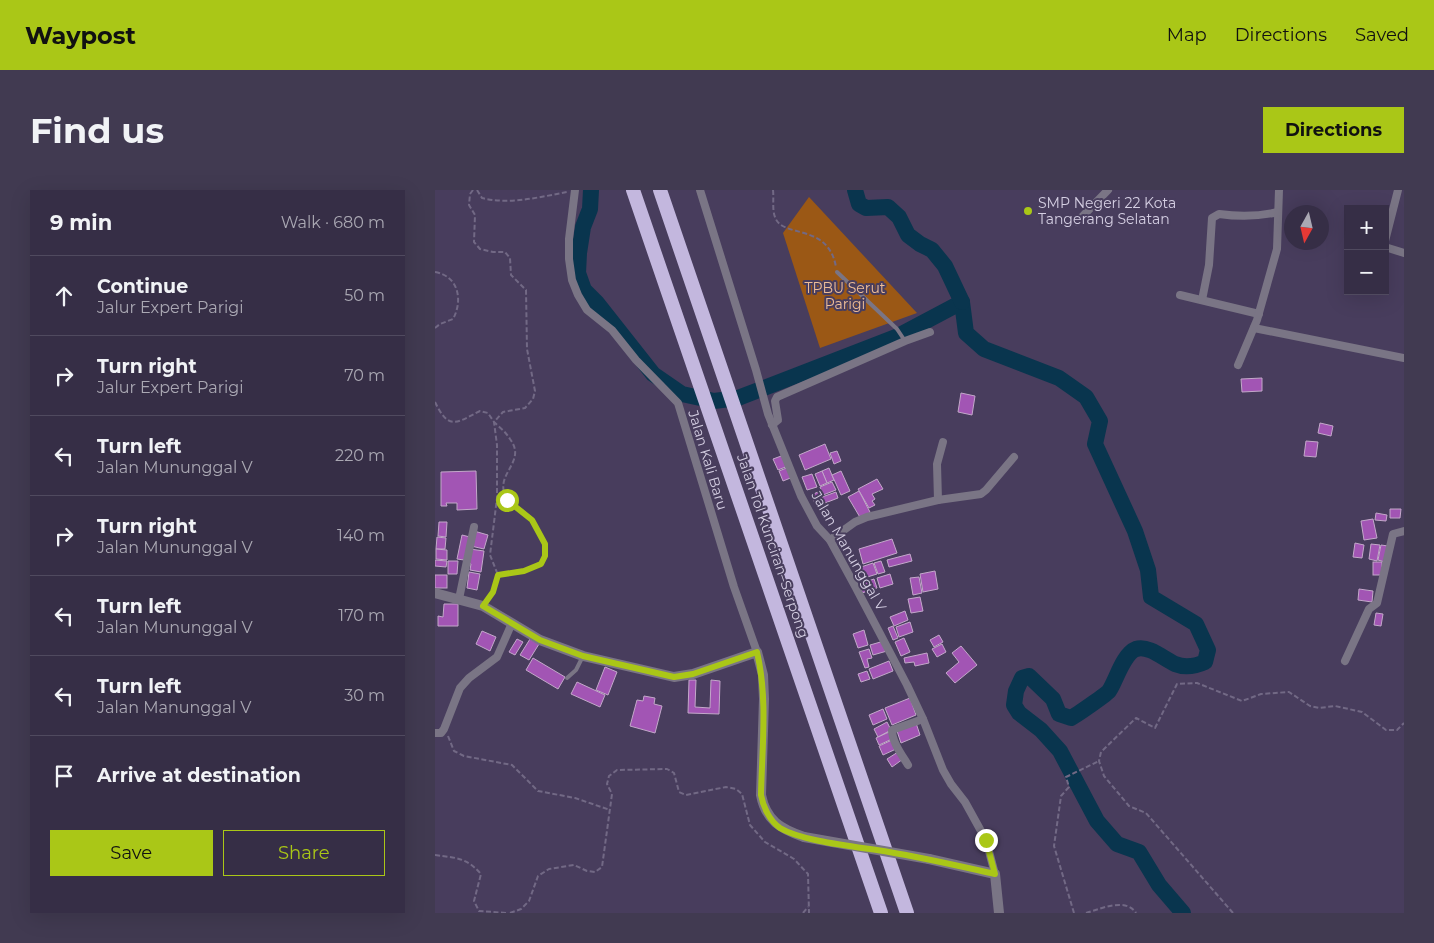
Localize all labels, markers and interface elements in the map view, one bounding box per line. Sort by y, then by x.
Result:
text: Waypost [25,21,136,50]
text: Map [1167,24,1207,46]
text: Directions [1235,24,1327,46]
text: Saved [1355,24,1409,46]
button: Directions [1263,107,1404,153]
text: Find us [30,109,164,152]
place label: SMP Negeri 22 Kota Tangerang Selatan [1038,194,1176,228]
marker: SMP Negeri 22 Kota Tangerang Selatan [1022,205,1034,217]
north arrow [1284,205,1329,250]
map controls [1344,205,1389,295]
button: + [1344,205,1389,250]
text: 9 min [50,210,112,235]
text: Walk · 680 m [281,213,385,232]
button: − [1344,250,1389,295]
text: Continue [97,275,188,298]
park label: TPBU Serut Parigi [804,279,886,313]
icon: ahead [50,282,78,310]
text: 50 m [344,286,385,305]
text: Jalur Expert Parigi [97,298,244,317]
text: Turn right [97,355,197,378]
icon: right [50,362,78,390]
text: 70 m [344,366,385,385]
text: Jalur Expert Parigi [97,378,244,397]
street label: Jalan Kali Baru [684,407,732,512]
text: Turn left [97,435,182,458]
icon: left [50,442,78,470]
text: 220 m [335,446,385,465]
street label: Jalan Tol Kunciran–Serpong [733,451,813,640]
text: Jalan Mununggal V [97,458,253,477]
street label: Jalan Manunggal V [807,487,891,614]
route start [496,489,519,512]
text: Turn right [97,515,197,538]
icon: right [50,522,78,550]
text: 140 m [337,526,385,545]
text: Jalan Mununggal V [97,538,253,557]
text: Turn left [97,595,182,618]
icon: left [50,602,78,630]
text: 170 m [338,606,385,625]
text: Jalan Mununggal V [97,618,253,637]
text: Turn left [97,675,182,698]
icon: left [50,682,78,710]
text: 30 m [344,686,385,705]
text: Jalan Manunggal V [97,698,251,717]
icon: arrive [50,762,78,790]
text: Arrive at destination [97,764,301,787]
route end [975,829,998,852]
button: Save [50,830,213,876]
button: Share [223,830,385,876]

